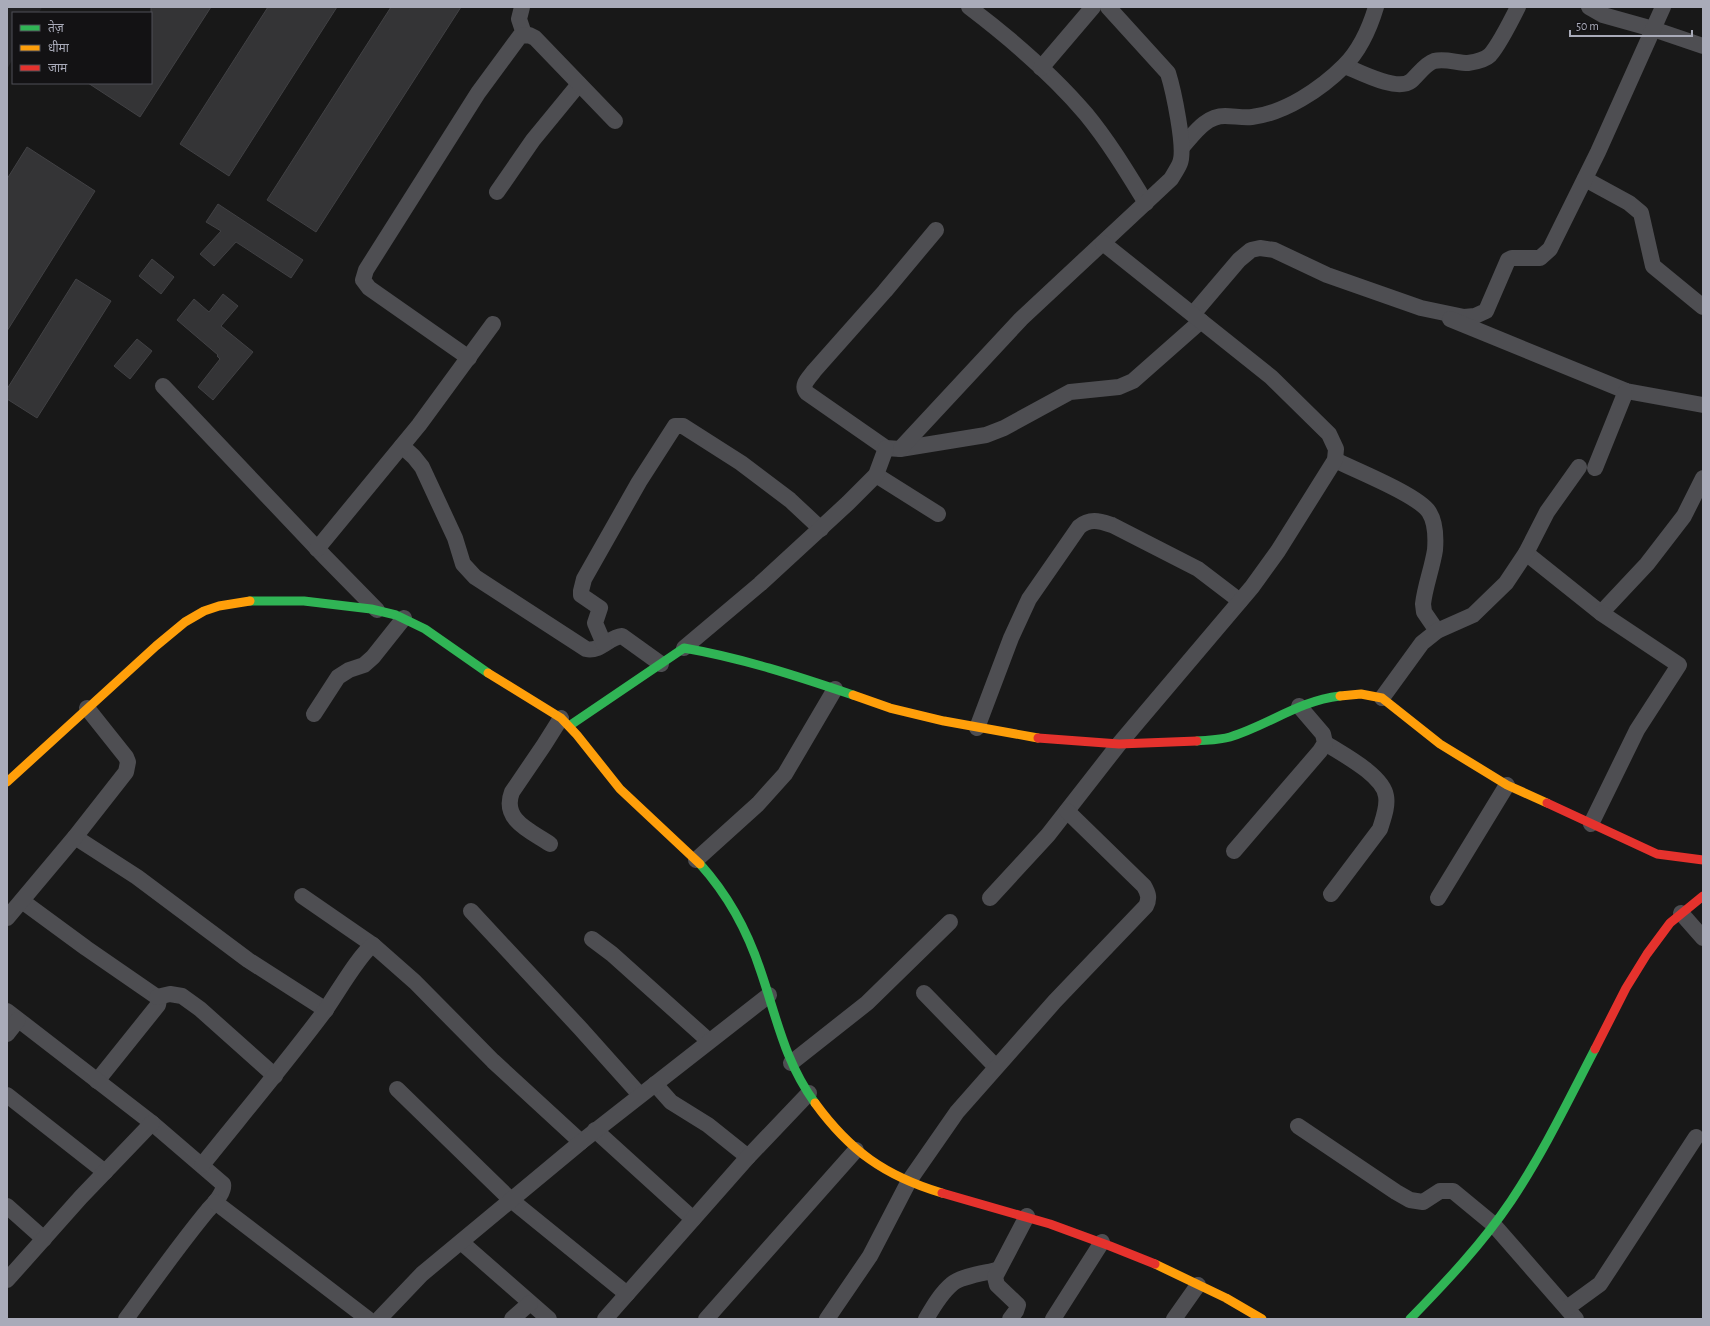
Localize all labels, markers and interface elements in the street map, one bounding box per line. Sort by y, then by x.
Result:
legend [12,12,152,84]
scale bar [1570,12,1692,38]
text: तेज़ [48,20,65,34]
text: 50 m [1576,20,1599,32]
text: धीमा [48,40,70,54]
text: जाम [48,62,68,74]

